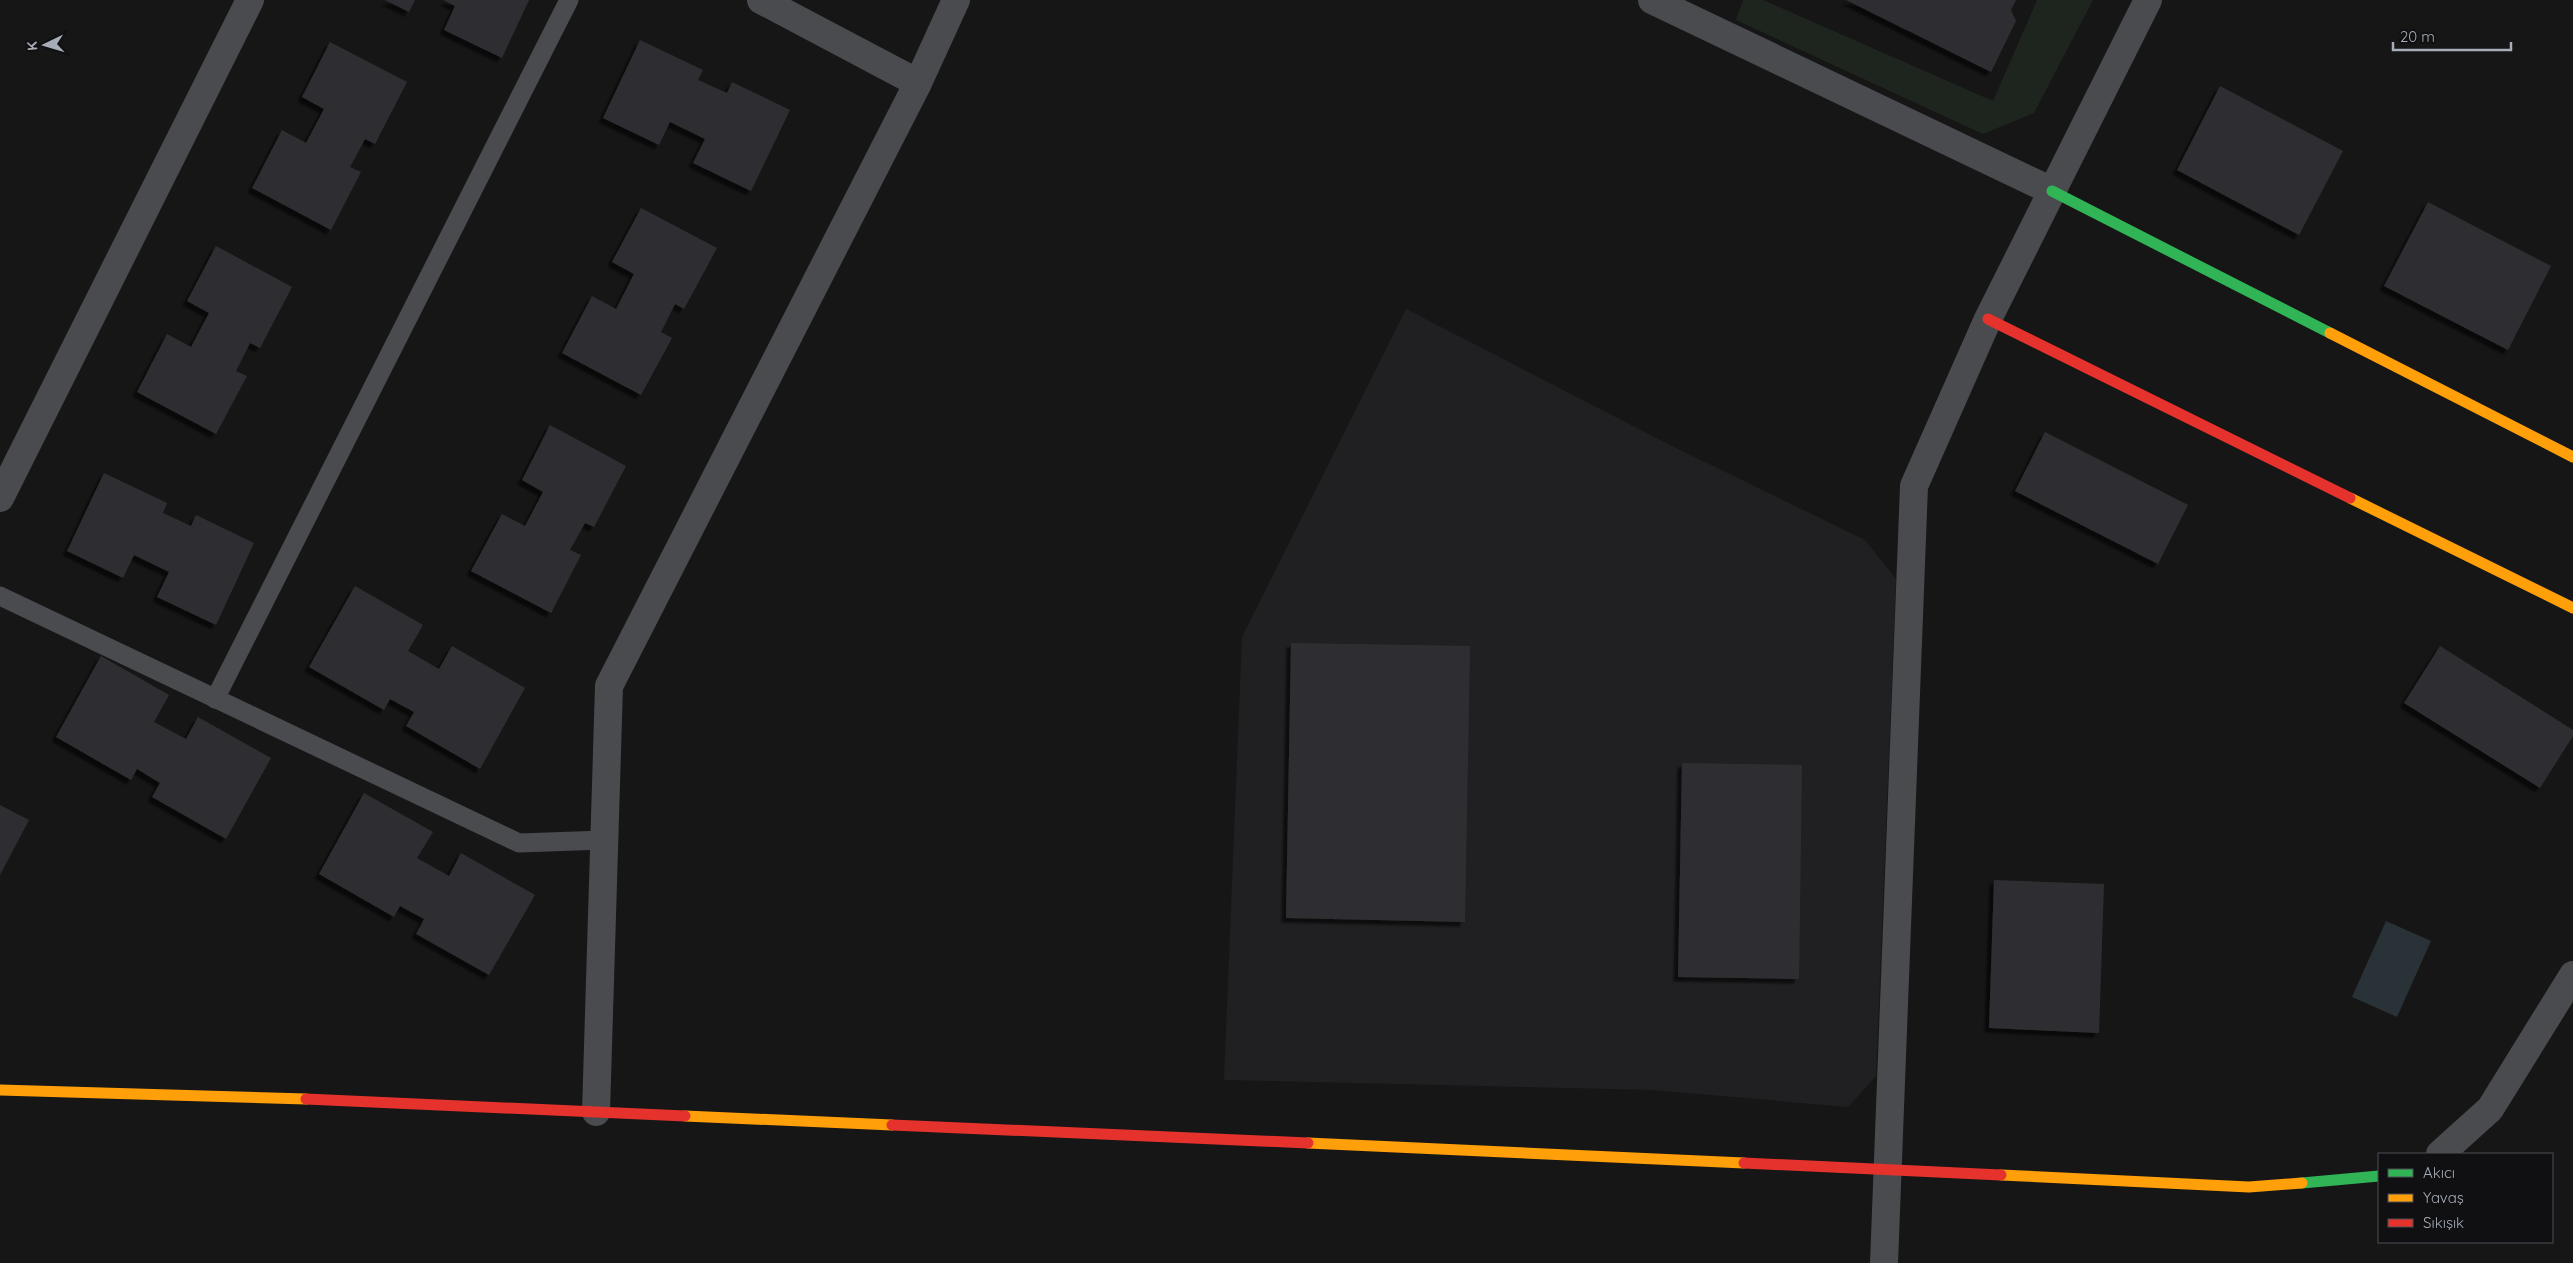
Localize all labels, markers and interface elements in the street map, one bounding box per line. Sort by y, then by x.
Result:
north arrow [20,20,70,70]
scale bar [2393,20,2510,52]
text: 20 m [2400,27,2435,46]
text: K [23,41,41,51]
legend [2378,1153,2553,1243]
text: Akıcı [2423,1163,2455,1182]
text: Yavaş [2423,1188,2464,1207]
text: Sıkışık [2423,1213,2464,1232]

